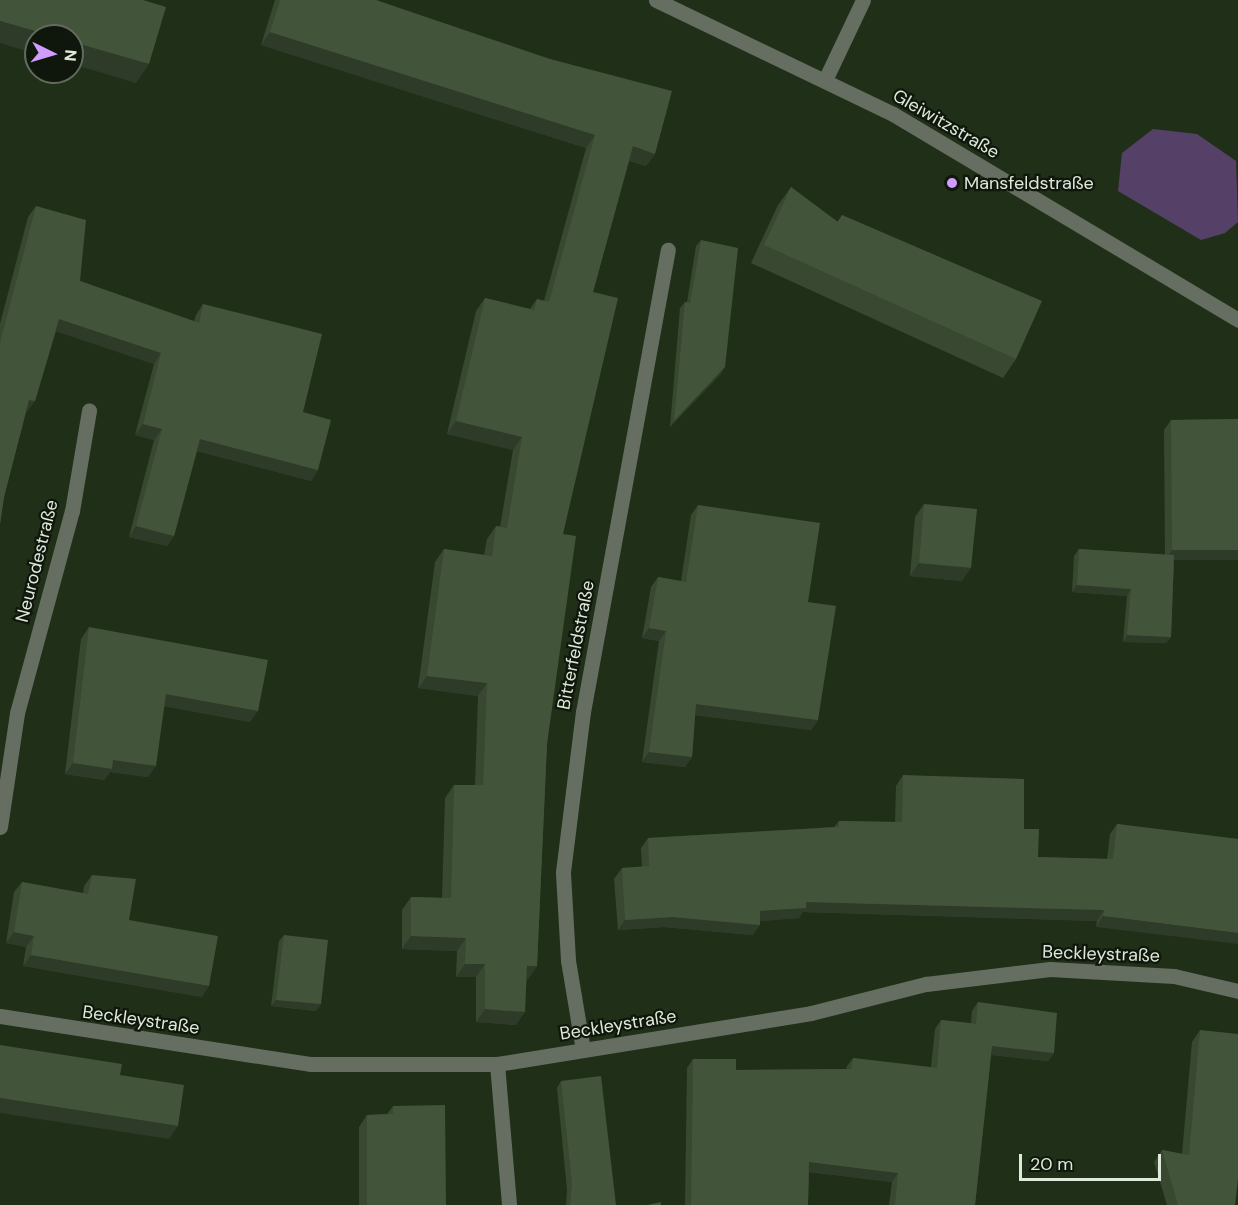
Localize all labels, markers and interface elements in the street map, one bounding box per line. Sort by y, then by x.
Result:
north arrow [24,24,84,84]
text: N [59,49,81,62]
street label: Gleiwitzstraße [889,85,1003,163]
place label: Mansfeldstraße [964,172,1094,194]
marker: Mansfeldstraße [945,176,959,190]
street label: Neurodestraße [11,498,63,624]
street label: Bitterfeldstraße [553,579,599,711]
street label: Beckleystraße [1042,941,1160,967]
street label: Beckleystraße [81,1001,201,1039]
street label: Beckleystraße [558,1005,678,1045]
scale bar [1022,1142,1164,1180]
text: 20 m [1030,1152,1073,1176]

